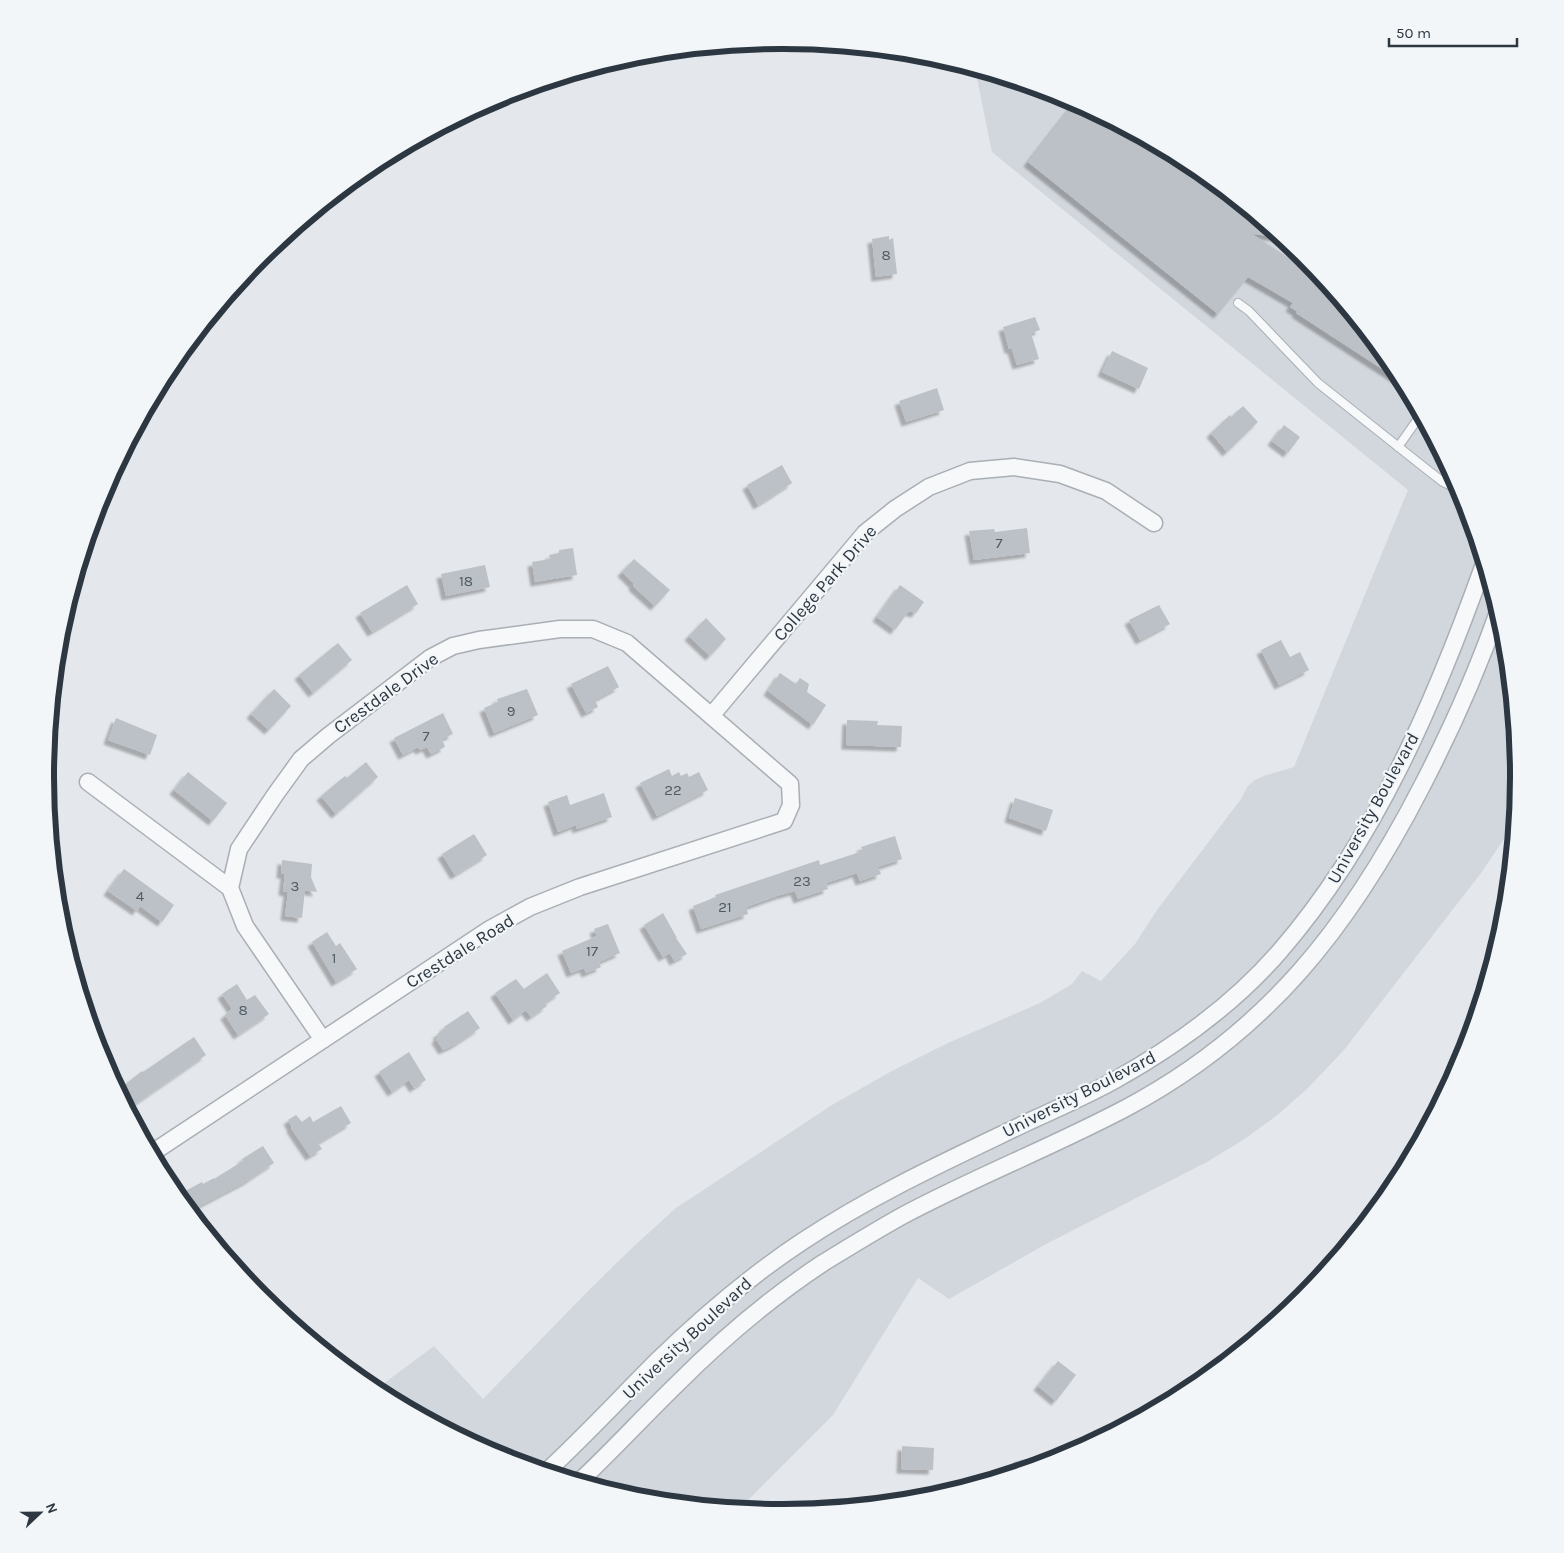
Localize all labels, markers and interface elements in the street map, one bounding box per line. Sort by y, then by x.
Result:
scale bar [1389,15,1516,47]
text: 50 m [1396,24,1431,42]
house number: 8 [881,246,891,264]
street label: College Park Drive [769,520,881,646]
house number: 7 [995,534,1003,552]
house number: 18 [459,572,473,590]
street label: Crestdale Drive [329,648,443,738]
house number: 9 [507,702,515,720]
house number: 7 [422,727,430,745]
street label: University Boulevard [1322,729,1424,887]
house number: 22 [664,781,682,799]
house number: 23 [793,872,811,890]
house number: 3 [291,877,299,895]
house number: 4 [136,887,145,905]
house number: 21 [718,898,732,916]
street label: Crestdale Road [402,909,518,993]
house number: 17 [586,942,598,960]
house number: 1 [332,949,336,967]
house number: 8 [238,1001,248,1019]
street label: University Boulevard [999,1046,1159,1142]
street label: University Boulevard [618,1272,756,1404]
north arrow [15,1488,65,1538]
text: N [42,1500,61,1516]

